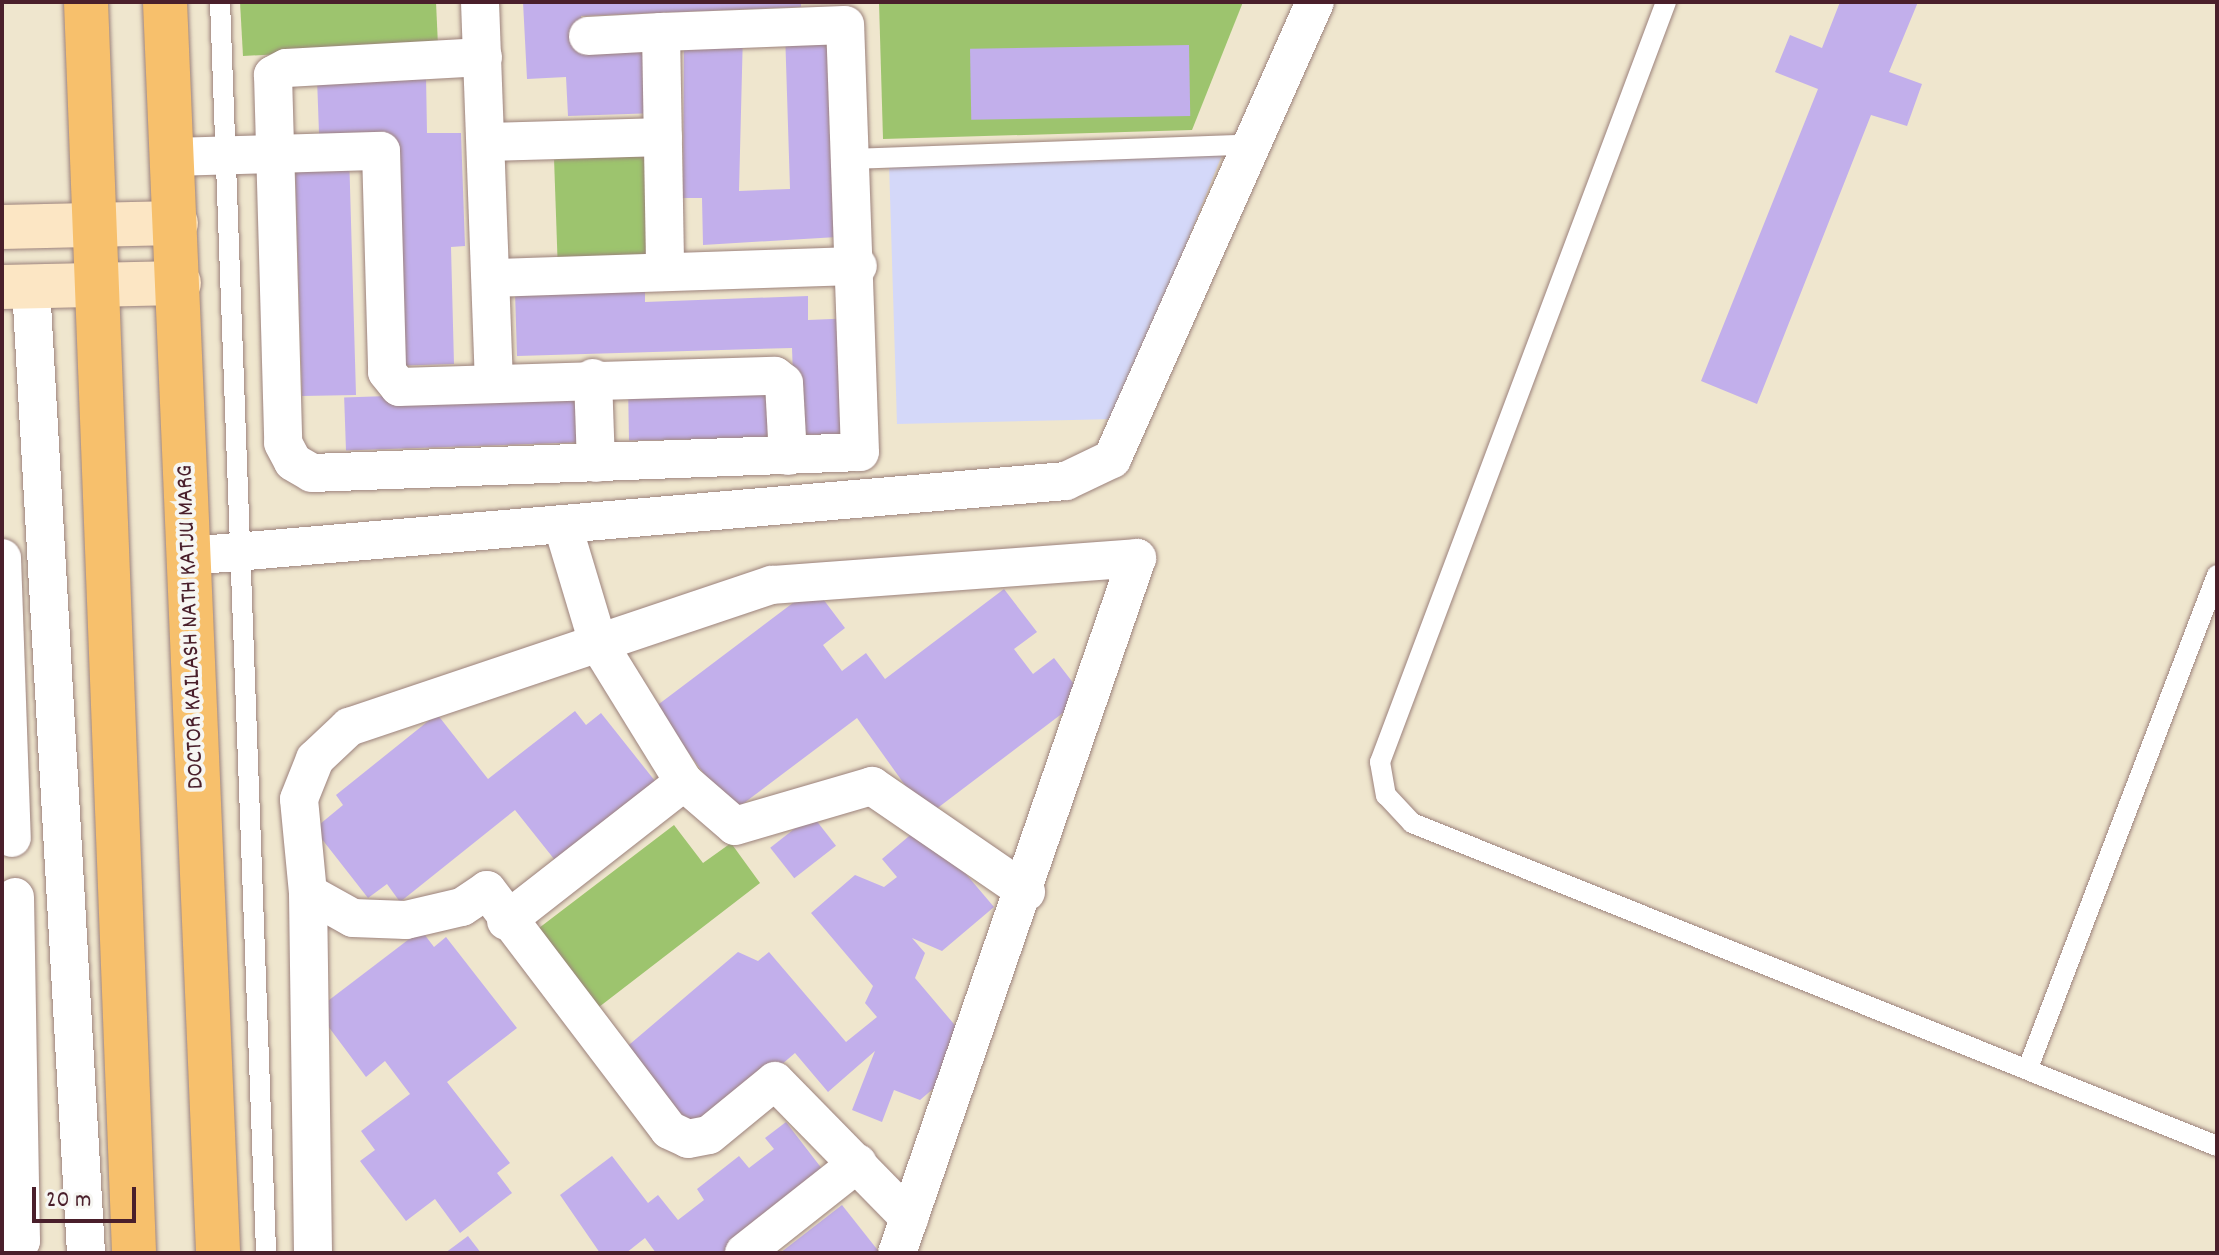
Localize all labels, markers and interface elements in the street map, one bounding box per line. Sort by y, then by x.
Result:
street label: DOCTOR KAILASH NATH KATJU MARG [172,464,212,790]
scale bar [36,1171,140,1221]
text: 20 m [46,1184,92,1218]

